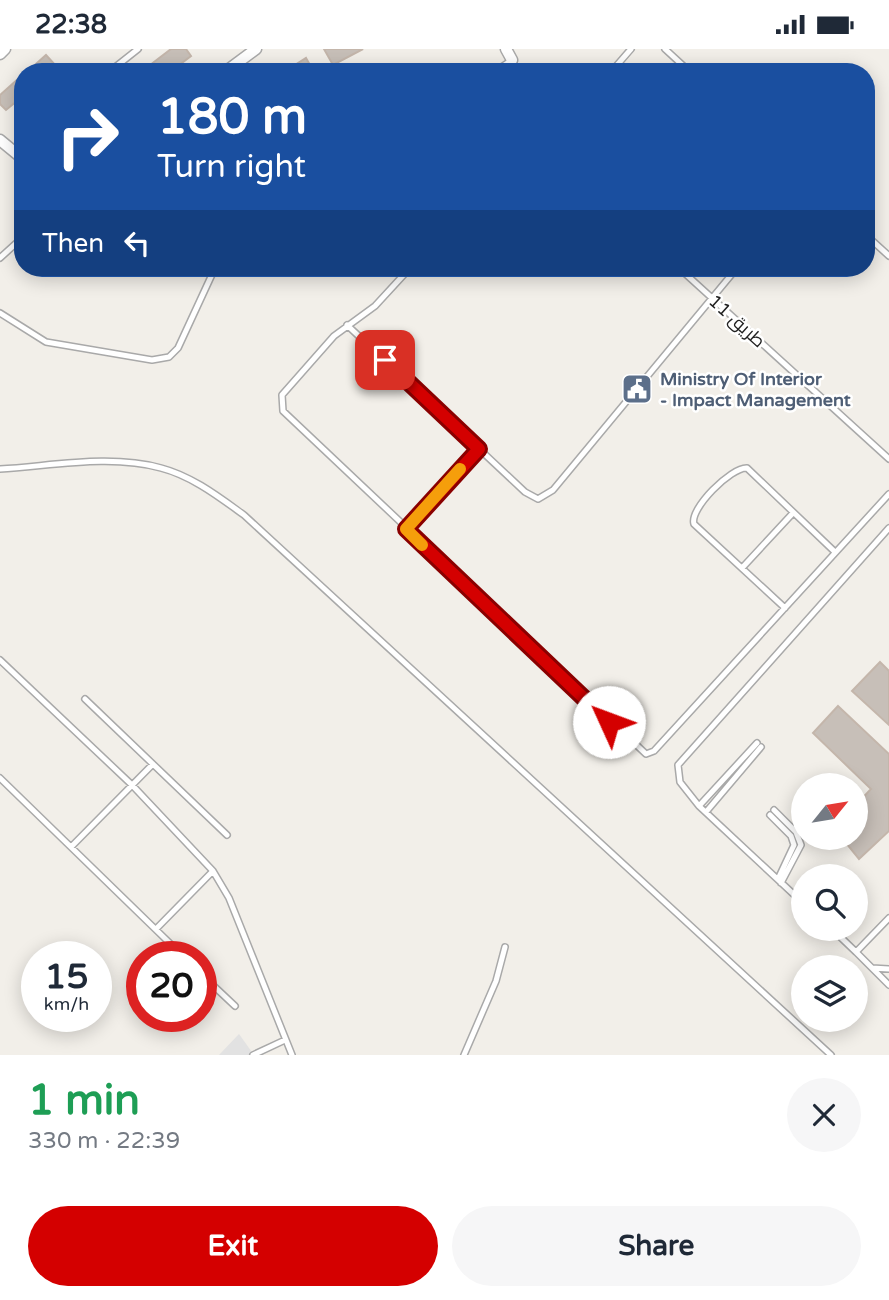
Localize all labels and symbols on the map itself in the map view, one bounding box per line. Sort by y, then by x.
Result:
street label: طريق 11 [704,290,770,353]
pin [355,330,415,390]
place label: Ministry Of Interior - Impact Management [660,368,851,411]
public building icon: Ministry Of Interior - Impact Management [620,372,654,406]
position arrow [572,685,646,759]
north arrow [791,773,868,851]
speed limit sign: 20 [126,941,217,1032]

